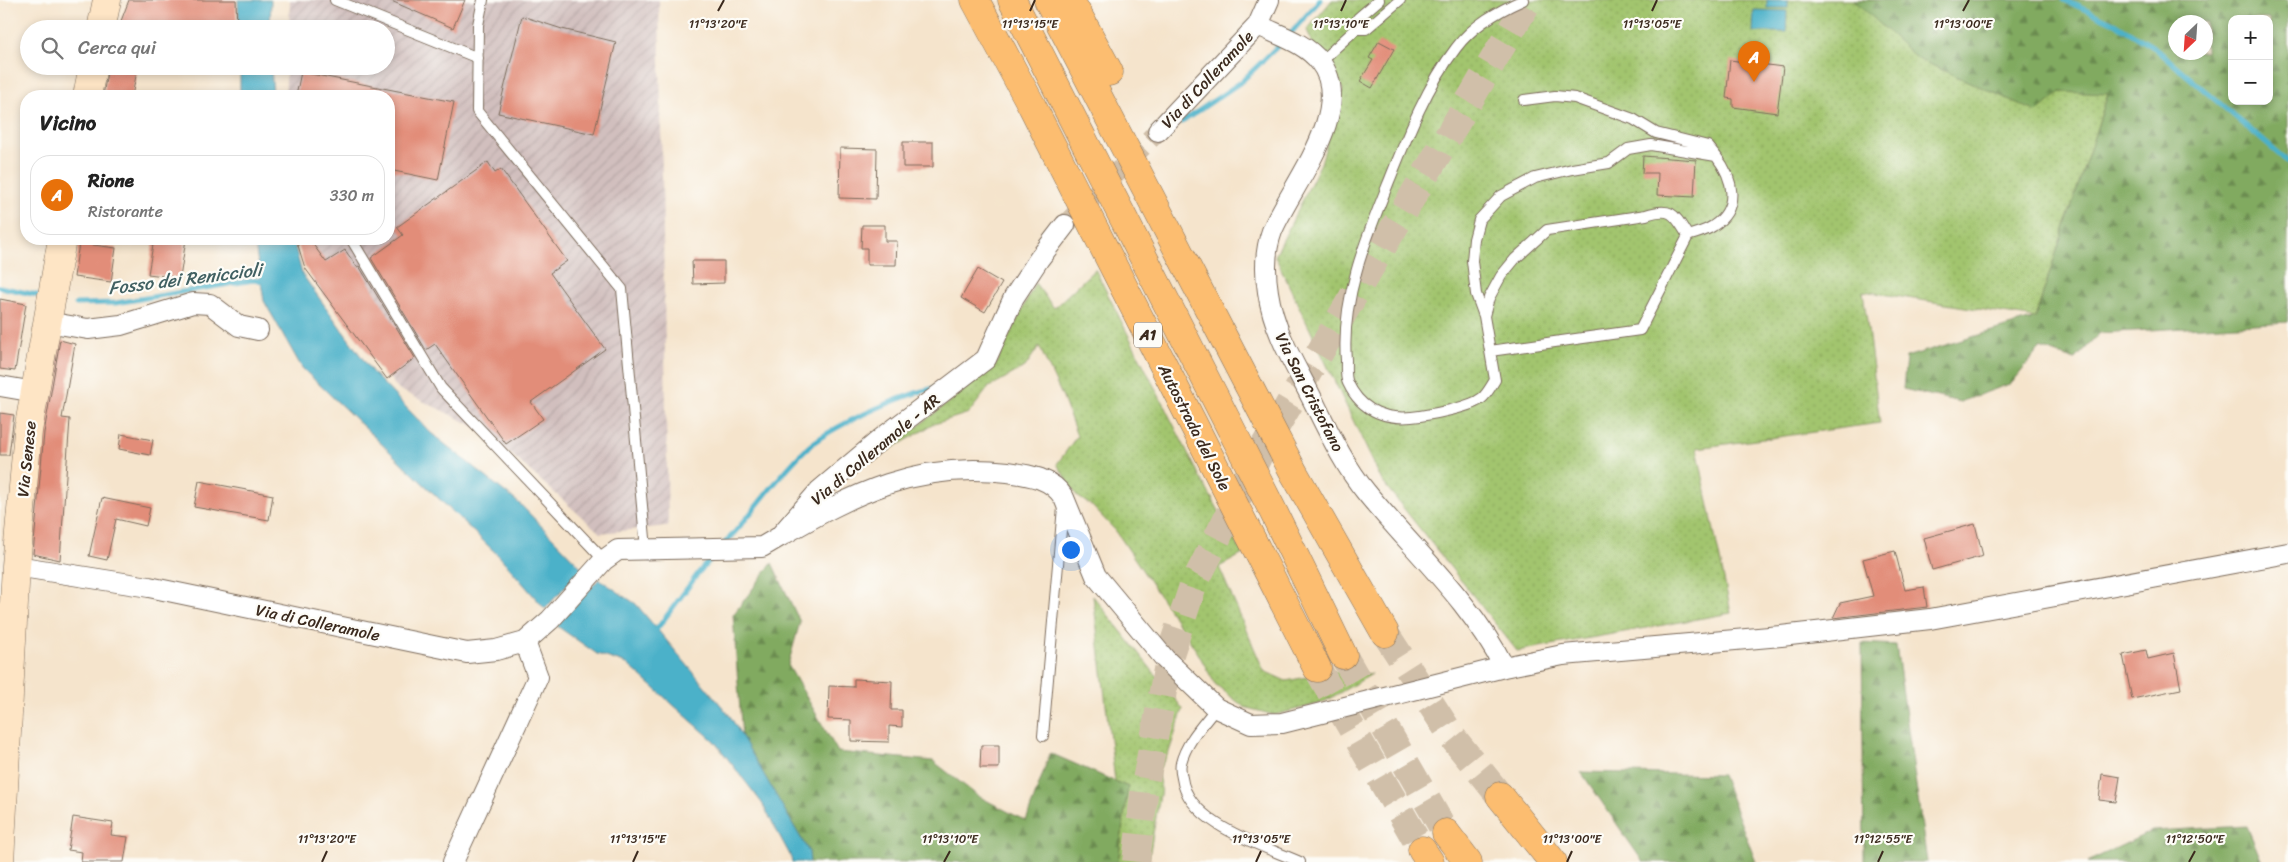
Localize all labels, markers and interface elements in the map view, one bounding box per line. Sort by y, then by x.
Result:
text: 11°13'20"E [689,13,748,35]
text: 11°13'15"E [1002,13,1059,35]
text: 11°13'10"E [1313,13,1370,35]
text: 11°13'05"E [1623,13,1682,35]
text: 11°13'00"E [1934,13,1994,35]
north arrow [2168,15,2213,60]
map controls [2228,15,2273,105]
button: + [2228,15,2273,60]
search box [20,20,395,75]
street label: Via di Colleramole [1154,23,1261,135]
text: Cerca qui [78,31,156,64]
icon: search [38,34,66,62]
pin: A [1738,41,1770,82]
button: − [2228,60,2273,105]
text: Vicino [40,104,96,142]
text: Rione [88,164,134,197]
text: A [52,181,62,210]
text: 330 m [330,181,374,210]
text: Ristorante [88,197,163,226]
water label: Fosso dei Reniccioli [107,253,267,304]
road number: A1 [1134,322,1162,348]
street label: Via San Cristofano [1267,327,1352,457]
street label: Autostrada del Sole [1150,358,1239,496]
street label: Via di Colleramole - AR [804,386,947,513]
street label: Via Senese [8,420,45,499]
your location [1058,537,1084,563]
street label: Via di Colleramole [253,595,383,650]
text: 11°13'20"E [298,828,357,850]
text: 11°13'15"E [610,828,667,850]
text: 11°13'10"E [922,828,979,850]
text: 11°13'05"E [1232,828,1291,850]
text: 11°13'00"E [1543,828,1603,850]
text: 11°12'55"E [1854,828,1913,850]
text: 11°12'50"E [2166,828,2226,850]

